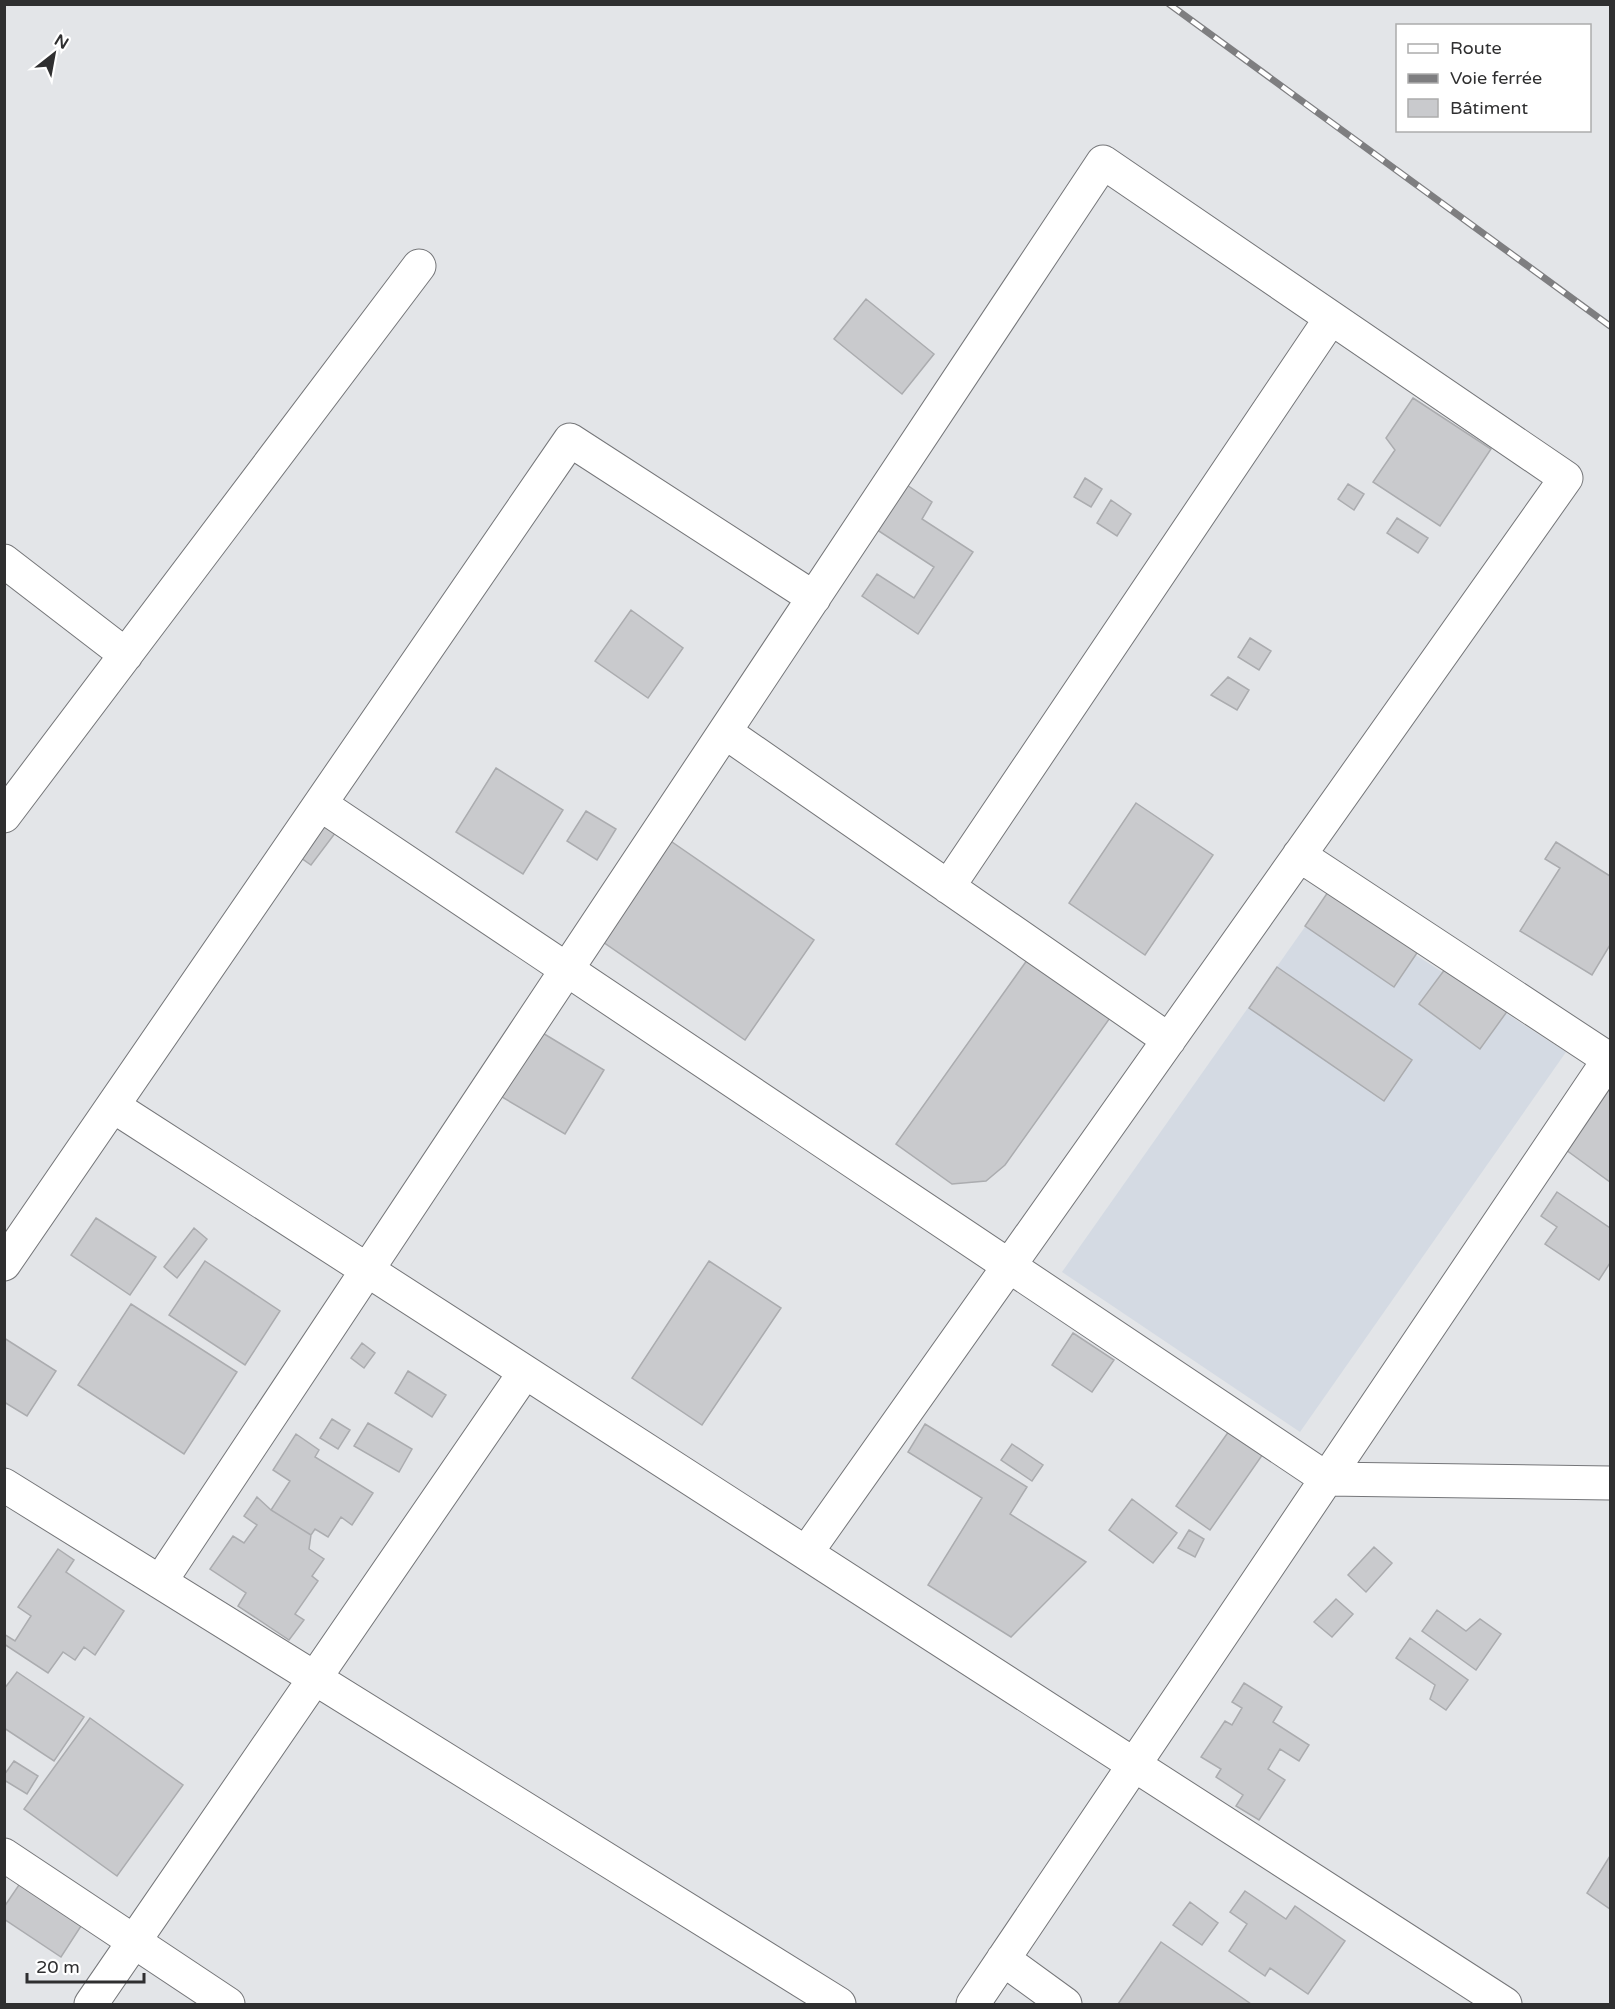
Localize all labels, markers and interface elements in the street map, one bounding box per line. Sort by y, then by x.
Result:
north arrow [24,24,84,84]
legend [1396,24,1591,132]
text: N [51,30,72,54]
text: Route [1450,37,1502,59]
text: Voie ferrée [1450,67,1542,89]
text: Bâtiment [1450,97,1528,119]
scale bar [27,1946,144,1984]
text: 20 m [36,1956,80,1978]

